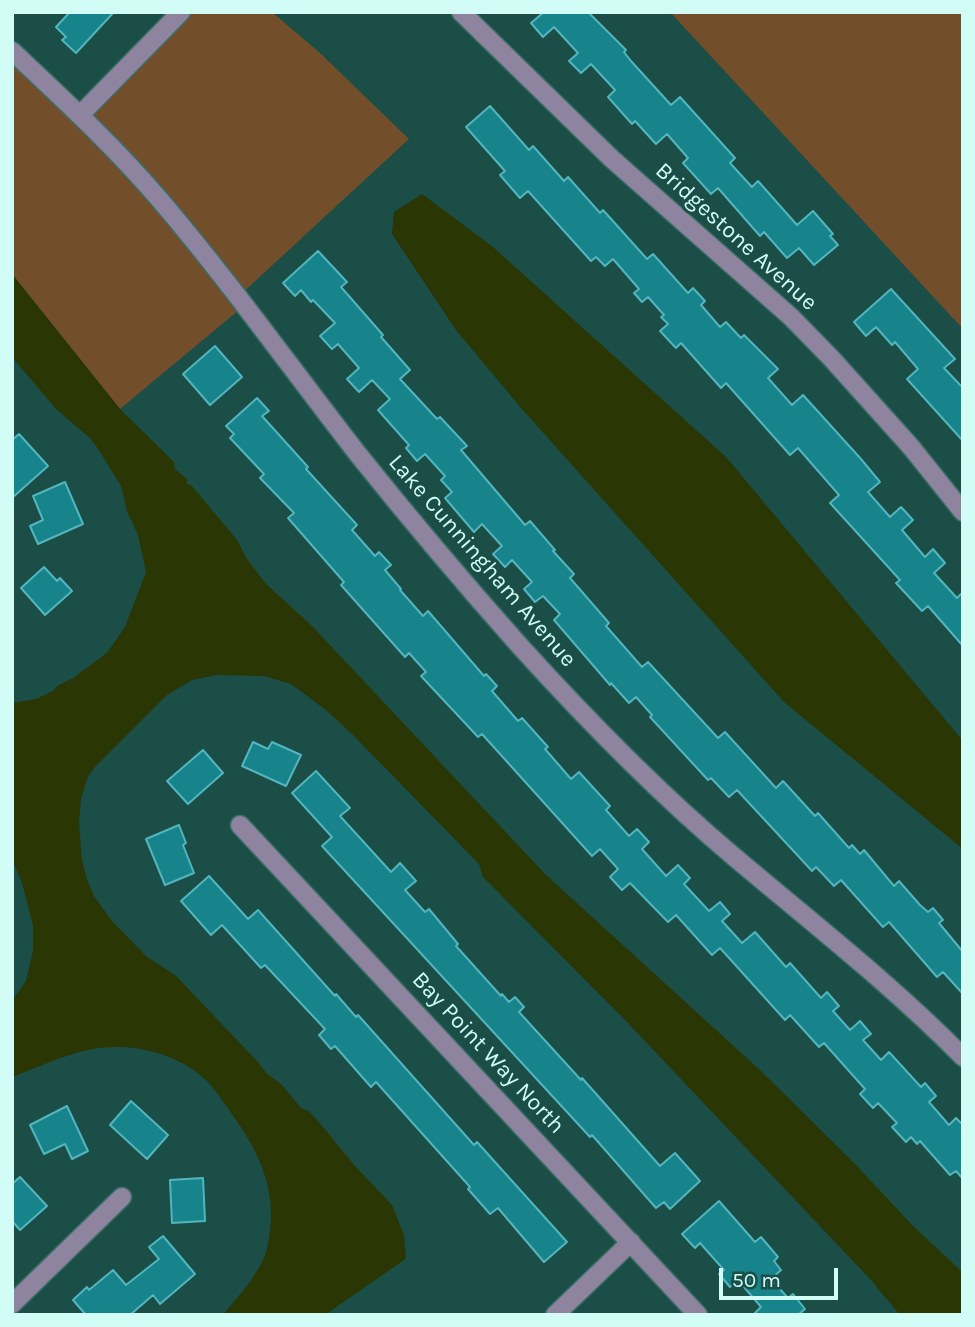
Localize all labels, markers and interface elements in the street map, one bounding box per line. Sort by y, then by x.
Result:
street label: Bridgestone Avenue [649,157,823,317]
street label: Lake Cunningham Avenue [382,449,582,673]
street label: Bay Point Way North [406,966,570,1140]
scale bar [723,1254,842,1298]
text: 50 m [732,1268,781,1292]

